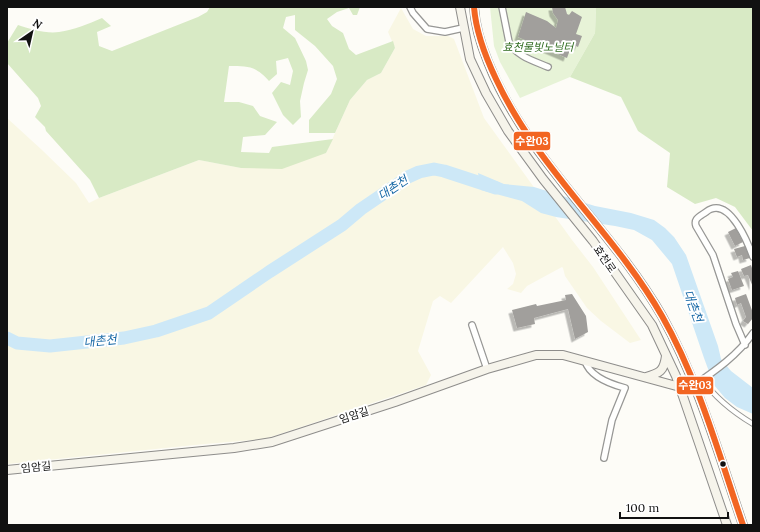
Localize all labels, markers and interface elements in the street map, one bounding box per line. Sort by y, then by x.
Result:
north arrow [12,12,52,52]
text: N [30,16,45,32]
park label: 효천물빛노닐터 [503,40,575,54]
line badge: 수완03 [513,131,551,151]
text: 수완03 [515,134,549,148]
water label: 대촌천 [375,171,412,203]
street label: 효천로 [591,243,619,275]
water label: 대촌천 [681,288,707,326]
water label: 대촌천 [83,331,119,350]
line badge: 수완03 [676,376,714,395]
text: 수완03 [678,378,712,392]
street label: 임암길 [337,404,371,426]
street label: 임암길 [20,458,52,476]
unlabelled marker [718,459,728,469]
scale bar [620,494,728,520]
text: 100 m [626,500,659,515]

